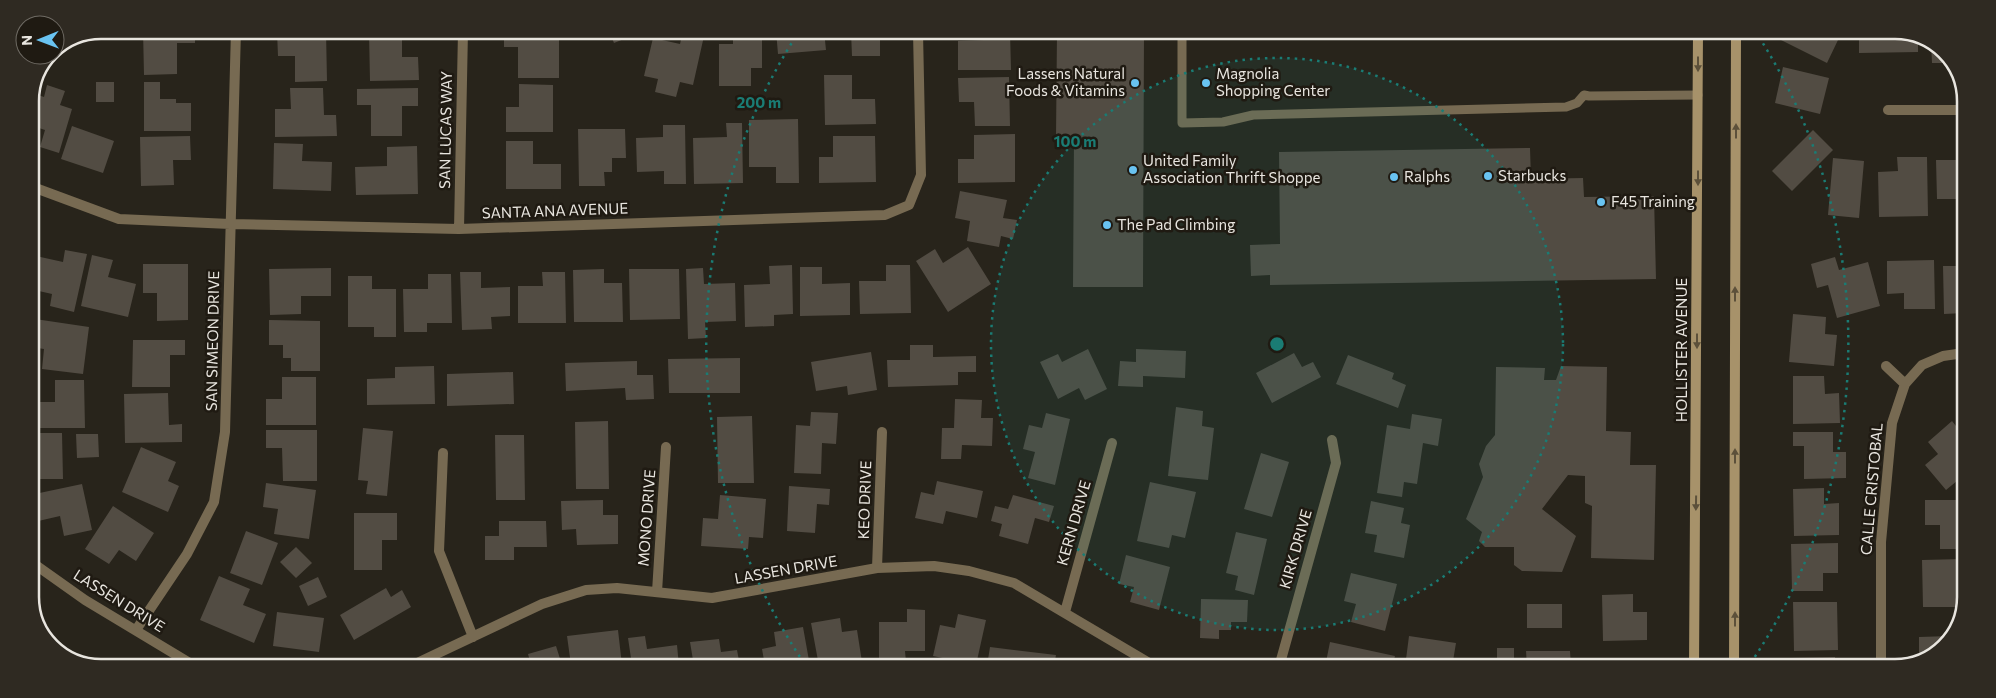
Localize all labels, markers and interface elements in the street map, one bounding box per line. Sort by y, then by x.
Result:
north arrow [15,15,65,65]
text: N [18,35,35,46]
one-way arrow [1694,56,1702,72]
place label: Lassens Natural Foods & Vitamins [1006,64,1125,99]
place label: Magnolia Shopping Center [1216,64,1330,99]
street label: SAN LUCAS WAY [435,71,455,189]
marker: Lassens Natural Foods & Vitamins [1129,77,1141,89]
marker: Magnolia Shopping Center [1200,77,1212,89]
text: 200 m [737,93,781,111]
one-way arrow [1732,123,1740,139]
text: 100 m [1054,132,1096,150]
place label: United Family Association Thrift Shoppe [1143,151,1321,186]
marker: United Family Association Thrift Shoppe [1127,164,1139,176]
place label: Starbucks [1498,166,1566,184]
place label: Ralphs [1404,167,1450,185]
marker: Starbucks [1482,170,1494,182]
marker: Ralphs [1388,171,1400,183]
one-way arrow [1694,171,1702,187]
place label: F45 Training [1611,192,1695,210]
marker: F45 Training [1595,196,1607,208]
street label: SANTA ANA AVENUE [481,198,629,222]
place label: The Pad Climbing [1117,215,1235,233]
marker: The Pad Climbing [1101,219,1113,231]
street label: SAN SIMEON DRIVE [202,270,222,411]
street label: HOLLISTER AVENUE [1672,278,1690,422]
one-way arrow [1731,286,1739,302]
one-way arrow [1693,333,1701,349]
centre of rings [1268,335,1286,353]
street label: CALLE CRISTOBAL [1856,422,1886,556]
one-way arrow [1731,448,1739,464]
street label: KEO DRIVE [854,460,874,540]
street label: MONO DRIVE [634,469,658,567]
street label: KERN DRIVE [1052,478,1094,567]
one-way arrow [1692,496,1700,512]
street label: KIRK DRIVE [1275,507,1315,590]
street label: LASSEN DRIVE [733,551,839,587]
street label: LASSEN DRIVE [71,565,169,635]
one-way arrow [1731,611,1739,627]

